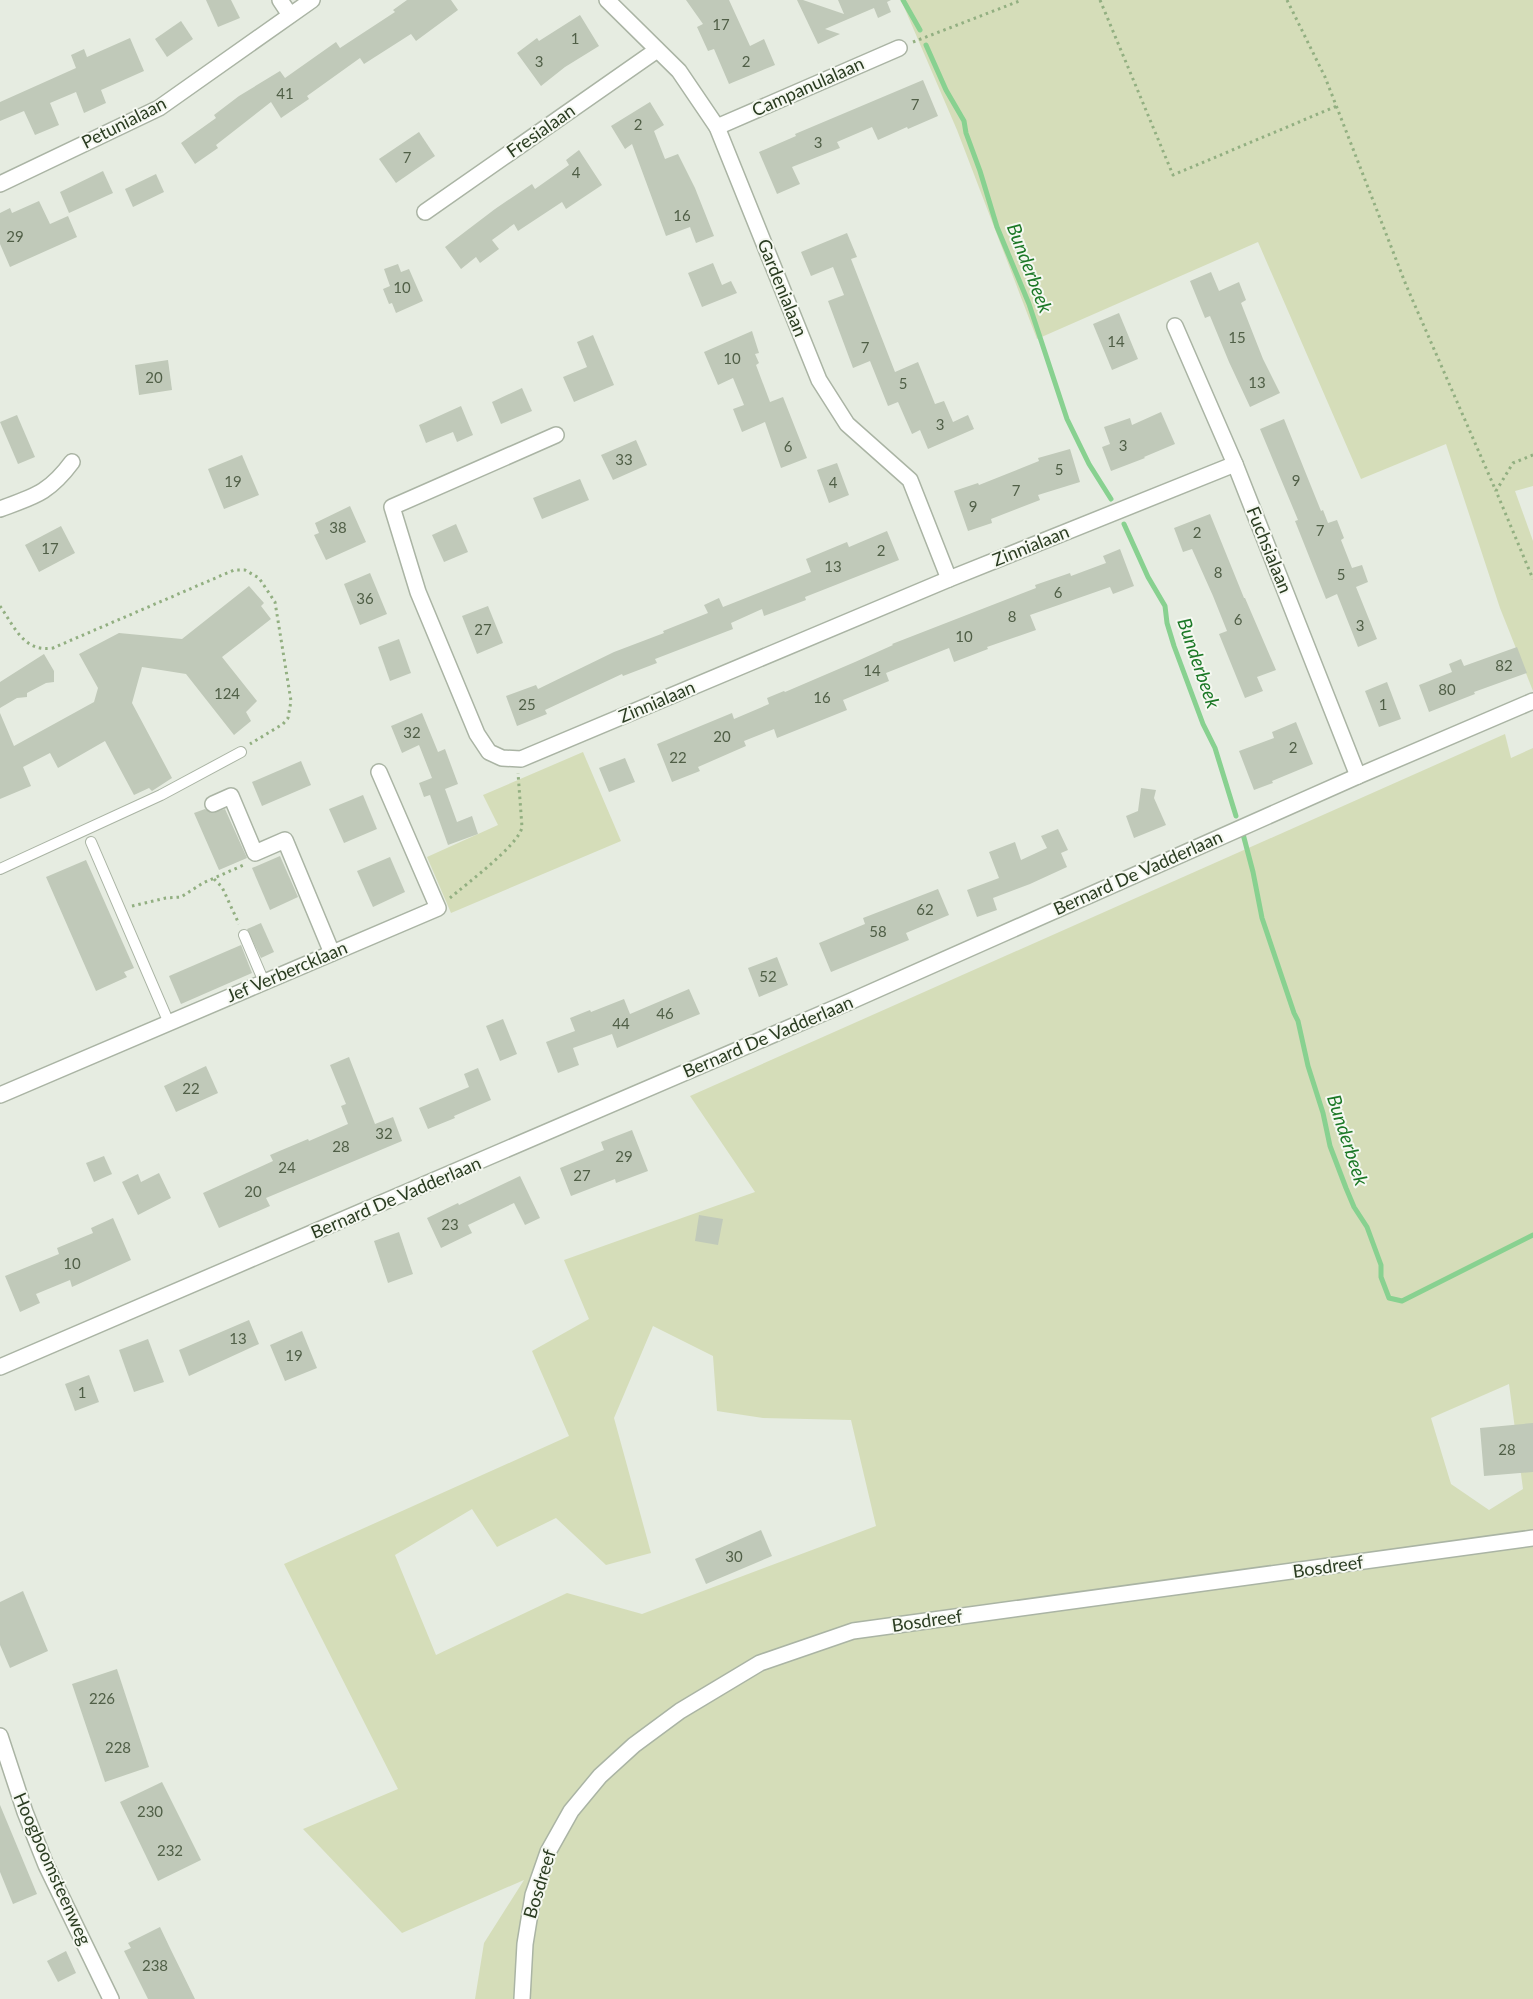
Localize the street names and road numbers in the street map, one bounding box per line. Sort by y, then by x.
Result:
street label: Campanulalaan [748,52,867,121]
street label: Petunialaan [78,91,169,153]
street label: Fresialaan [502,99,579,162]
street label: Gardenialaan [753,236,812,340]
street label: Fuchsialaan [1243,503,1297,596]
street label: Zinnialaan [989,520,1072,570]
street label: Zinnialaan [615,675,698,727]
street label: Bernard De Vadderlaan [1050,825,1226,919]
street label: Jef Verbercklaan [223,936,350,1006]
street label: Bernard De Vadderlaan [679,990,856,1082]
street label: Bernard De Vadderlaan [307,1151,484,1243]
street label: Bosdreef [1291,1550,1365,1582]
street label: Bosdreef [890,1604,964,1636]
street label: Hoogboomsteenweg [9,1789,96,1948]
street label: Bosdreef [518,1846,560,1921]

